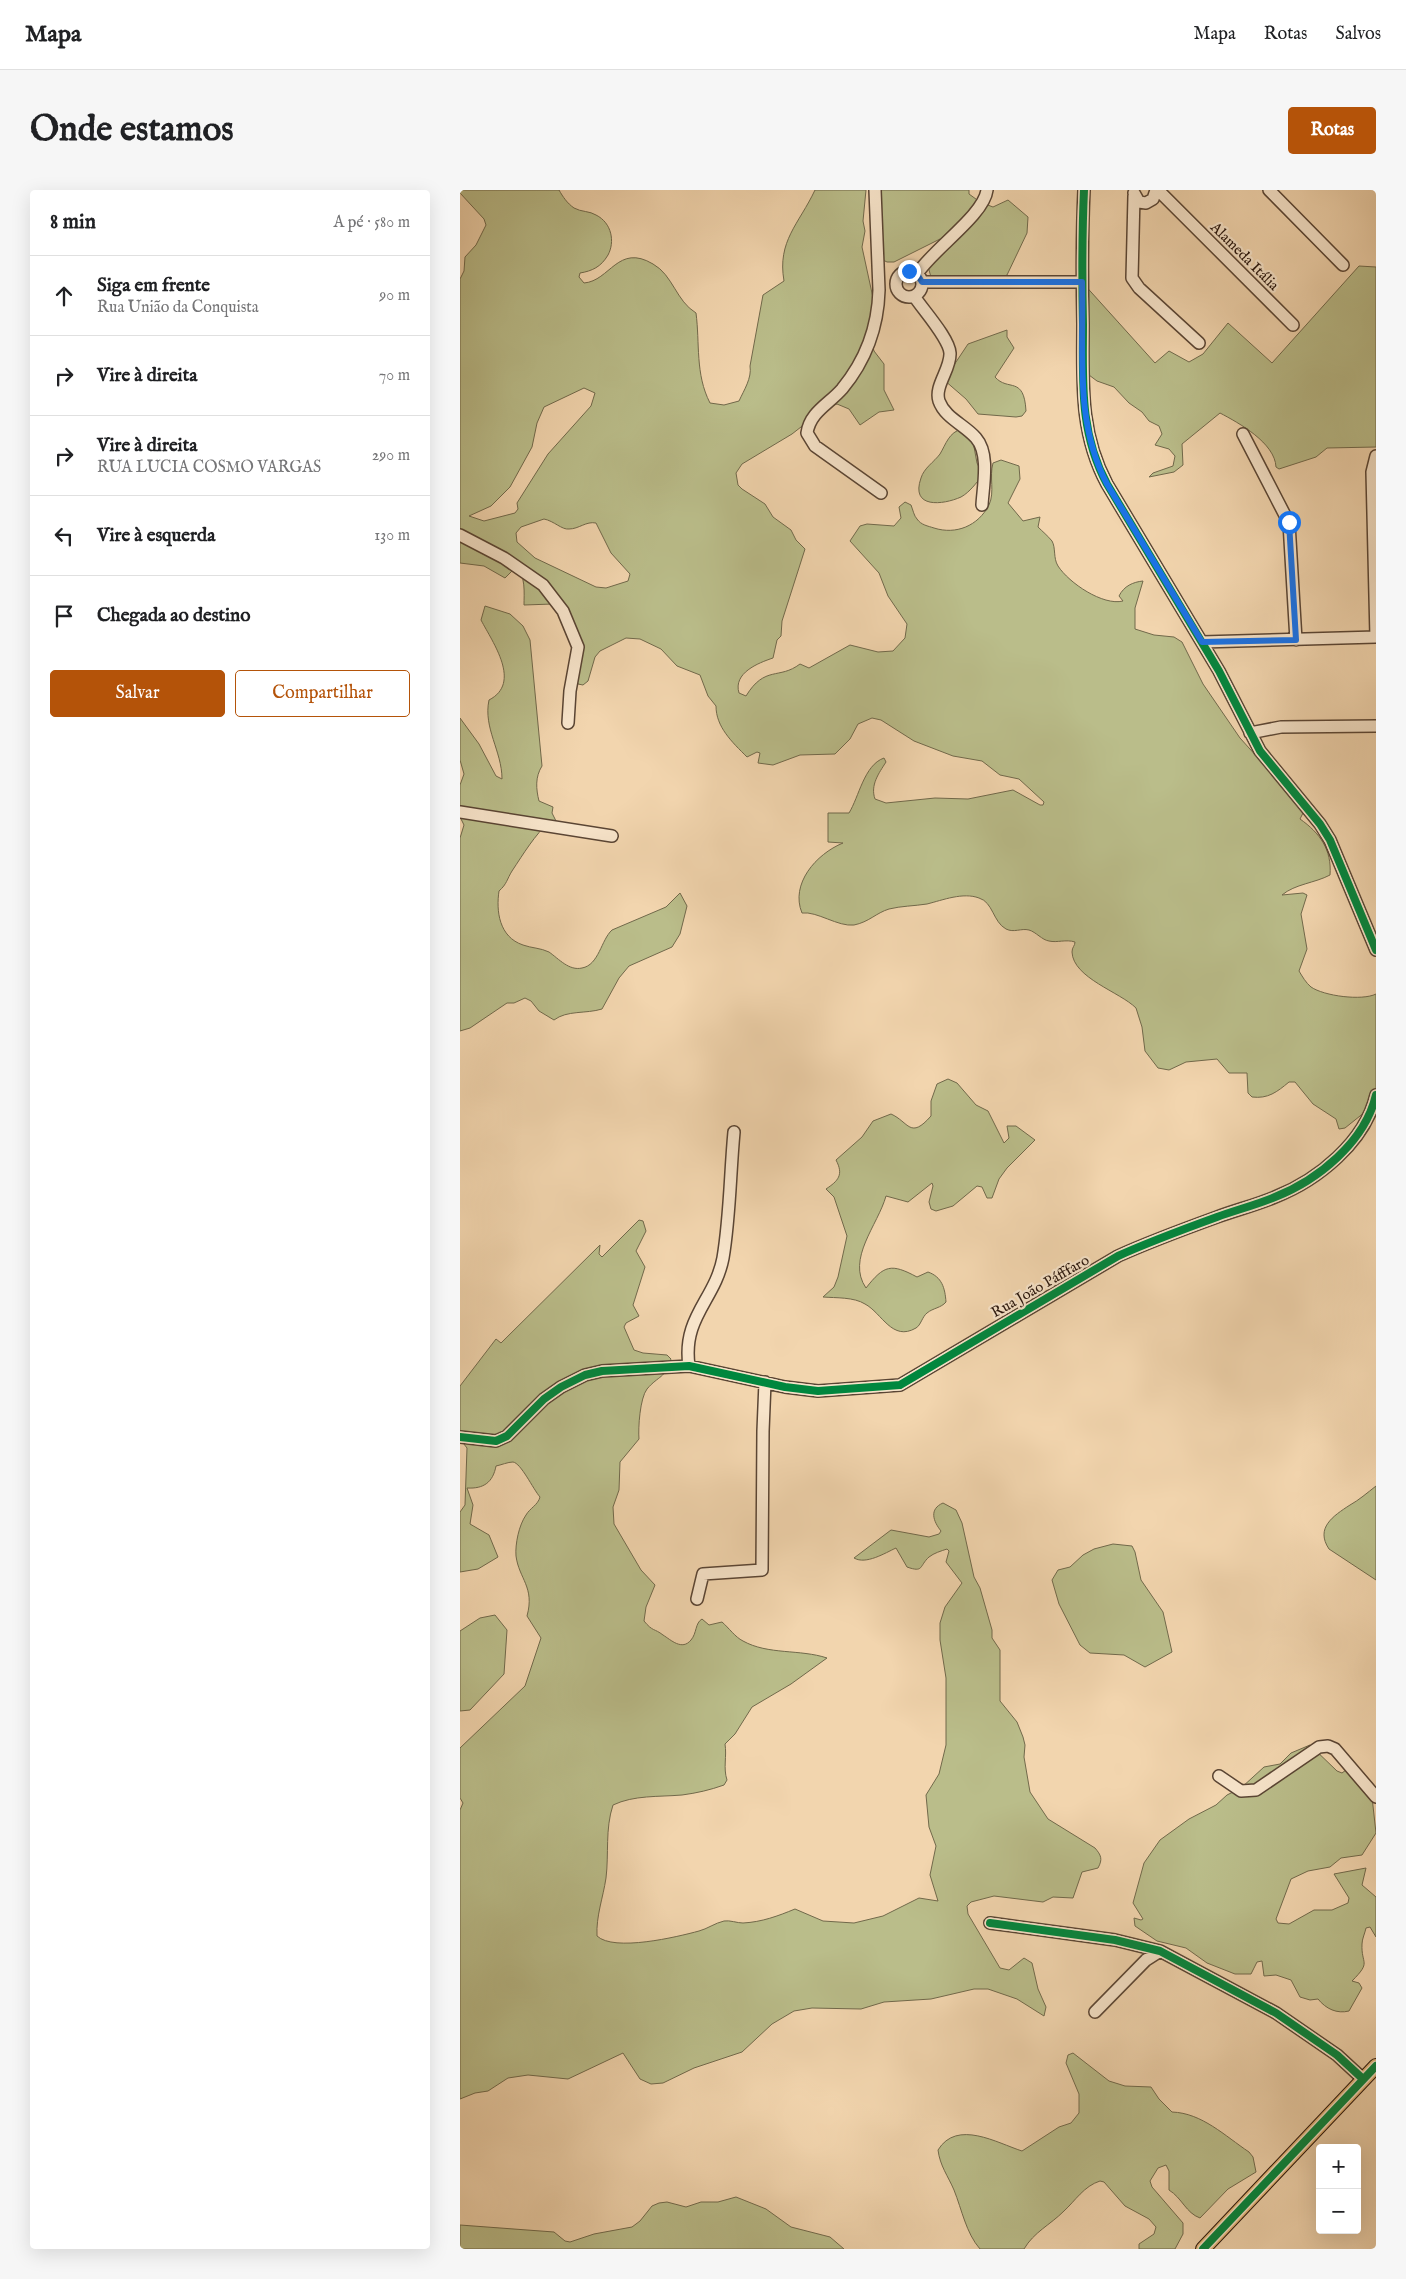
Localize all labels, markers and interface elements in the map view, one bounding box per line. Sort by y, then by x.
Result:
text: Mapa [25,19,81,50]
text: Mapa [1194,23,1236,46]
text: Rotas [1264,23,1307,46]
text: Salvos [1335,23,1381,46]
button: Rotas [1288,107,1376,154]
text: Onde estamos [30,108,234,153]
text: 8 min [50,209,96,236]
text: A pé · 580 m [333,213,410,233]
street label: Alameda Itália [1206,217,1283,295]
route end [898,260,921,283]
text: Siga em frente [97,274,210,298]
icon: ahead [50,282,78,310]
text: 90 m [379,286,410,306]
text: Rua União da Conquista [97,298,259,318]
icon: right [50,362,78,390]
text: Vire à direita [97,364,197,388]
text: 70 m [379,366,410,386]
text: Vire à direita [97,434,197,458]
icon: right [50,442,78,470]
text: 290 m [372,446,410,466]
text: RUA LUCIA COSMO VARGAS [97,458,321,478]
route start [1278,511,1301,534]
icon: left [50,522,78,550]
text: Vire à esquerda [97,524,215,548]
text: 130 m [374,526,410,546]
icon: arrive [50,602,78,630]
text: Chegada ao destino [97,604,250,628]
button: Salvar [50,670,225,717]
button: Compartilhar [235,670,410,717]
street label: Rua João Páfffaro [988,1251,1093,1322]
map controls [1316,2144,1361,2234]
button: + [1316,2144,1361,2189]
button: − [1316,2189,1361,2234]

